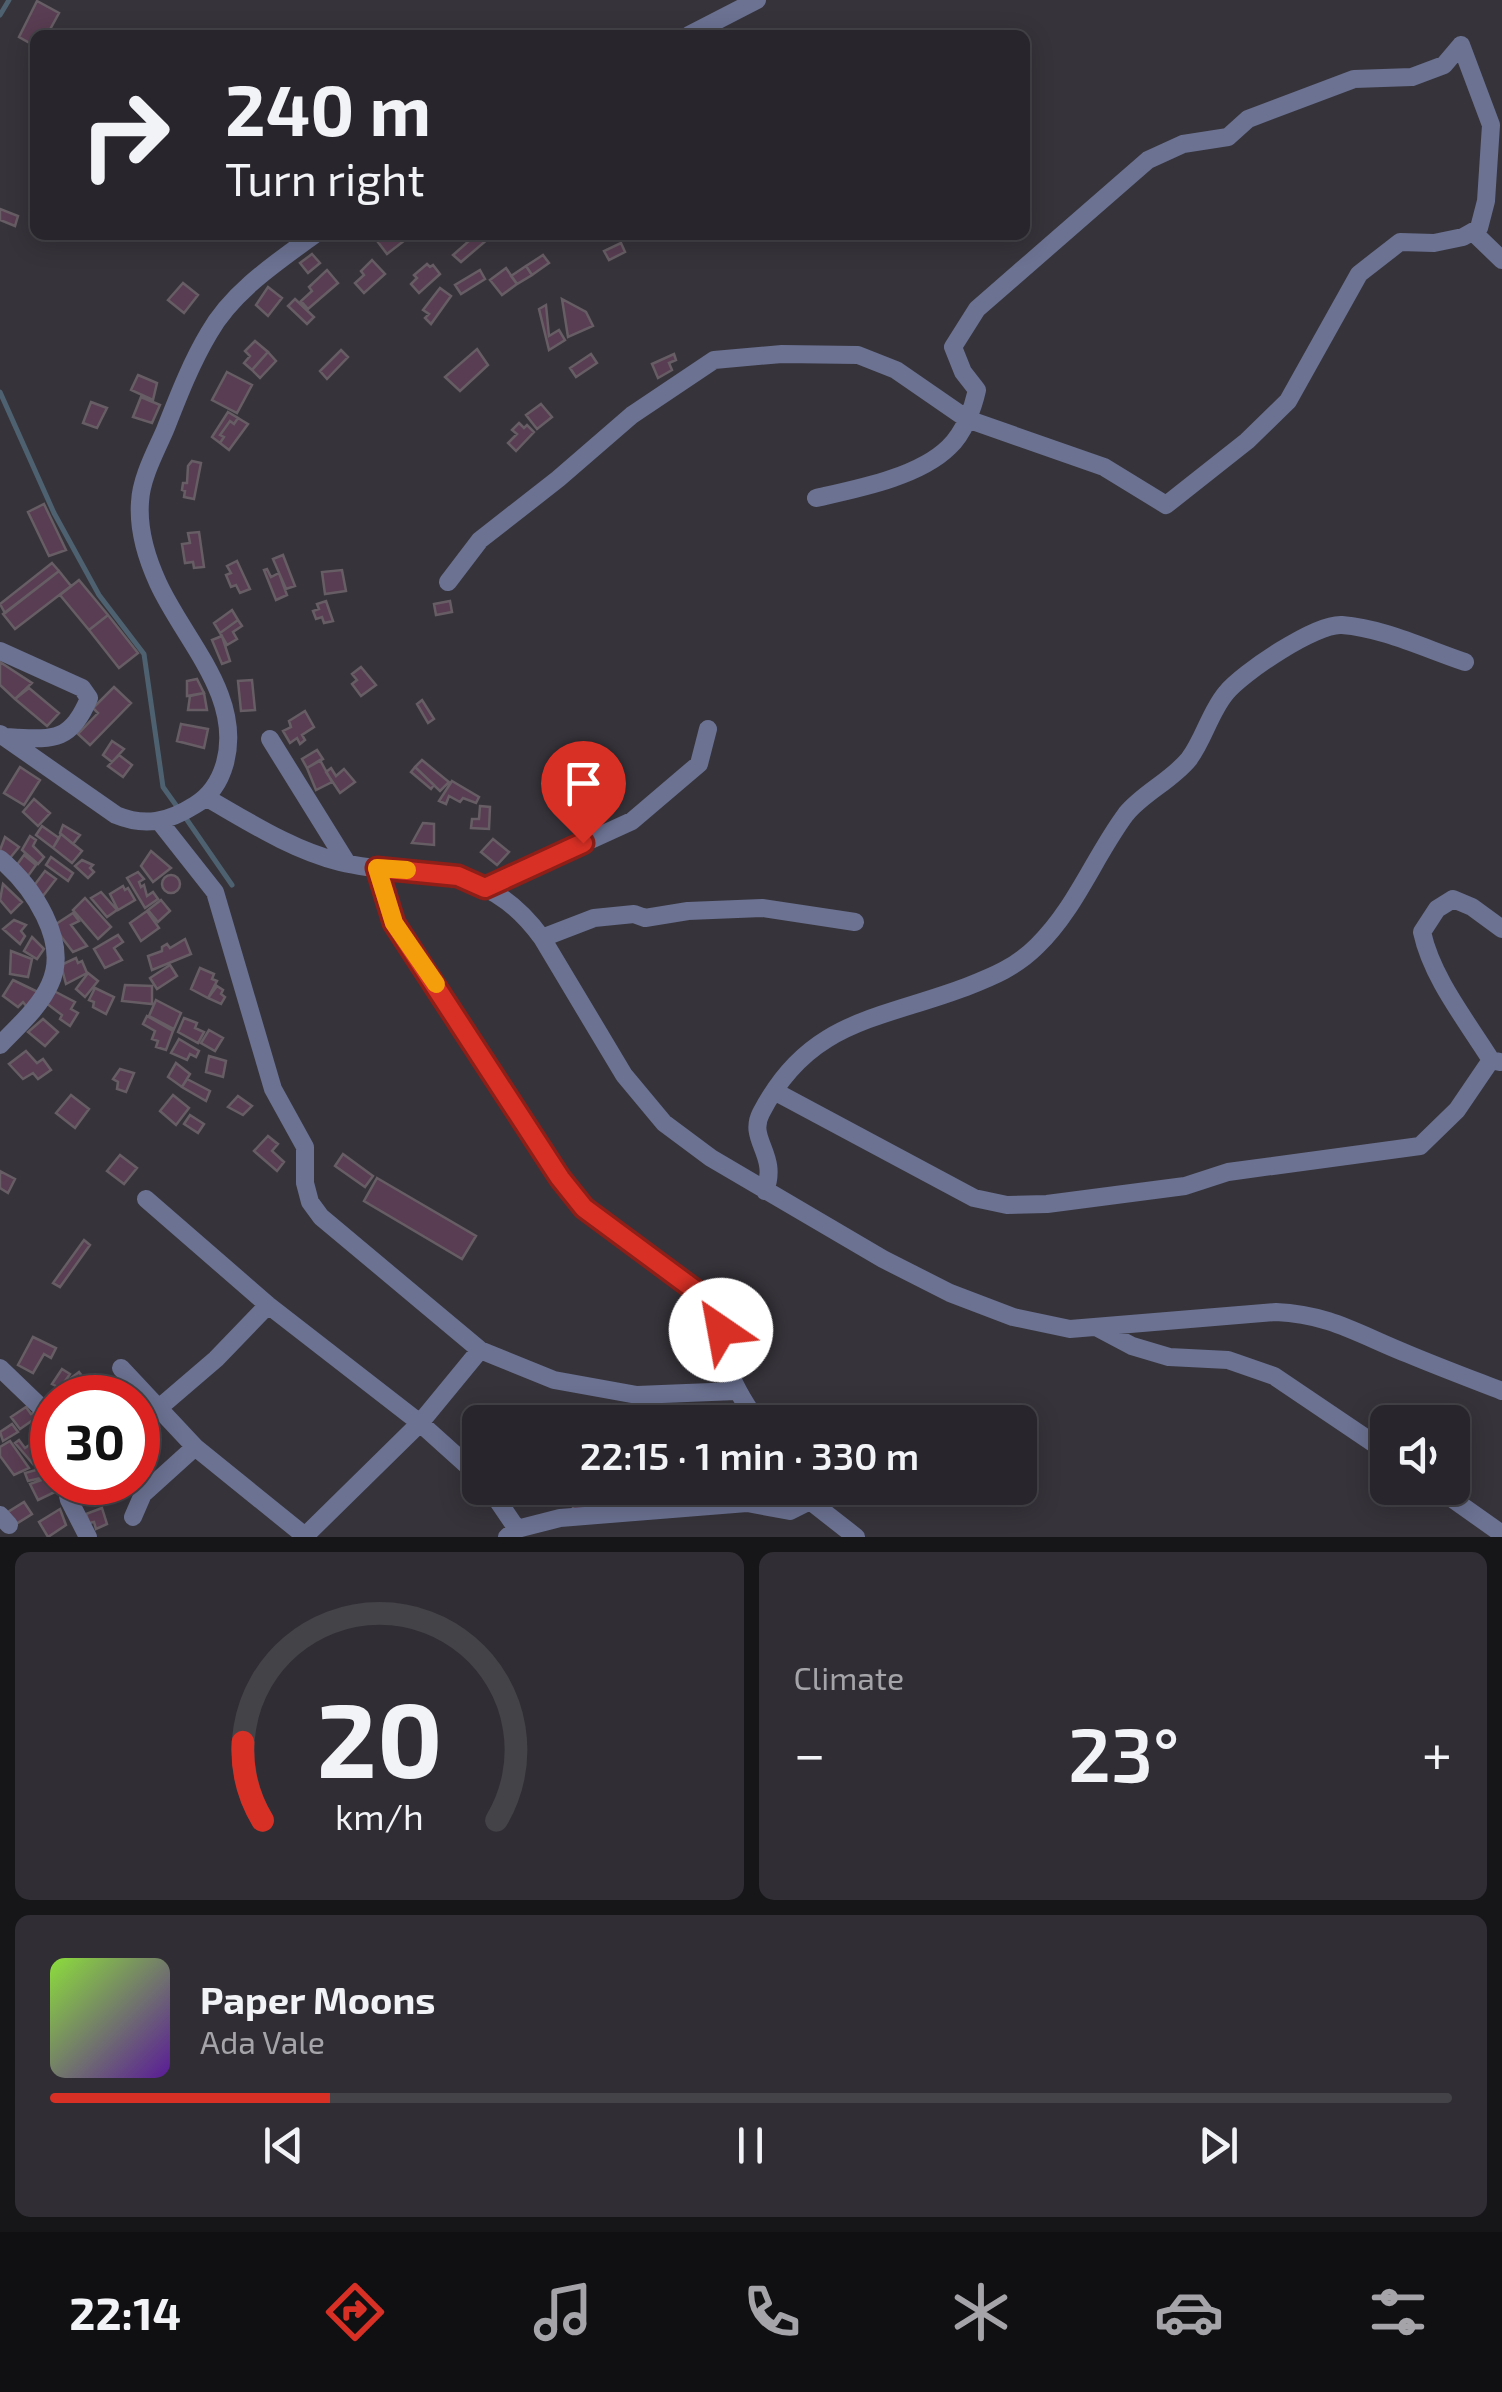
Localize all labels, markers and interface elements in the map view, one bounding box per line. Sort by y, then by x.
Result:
text: 240 m [225,66,431,150]
icon: right [60,70,190,200]
text: Turn right [225,151,425,205]
pin [541,741,626,844]
icon: arrive [556,756,611,811]
position arrow [669,1278,773,1382]
speed limit sign: 30 [30,1375,160,1505]
map controls [1370,1405,1470,1505]
button: sound [1370,1405,1470,1505]
text: 22:15 · 1 min · 330 m [580,1432,919,1478]
text: Climate [794,1658,904,1696]
text: 20 [316,1674,442,1799]
text: 23° [1068,1707,1179,1797]
text: − [794,1719,826,1785]
text: + [1422,1719,1452,1785]
text: km/h [335,1794,424,1837]
text: Paper Moons [200,1976,436,2022]
text: Ada Vale [200,2022,325,2060]
icon: previous [256,2118,311,2173]
icon: pause [723,2118,778,2173]
icon: next [1191,2118,1246,2173]
icon: directions [320,2277,390,2347]
icon: music [528,2277,598,2347]
icon: phone [737,2277,807,2347]
icon: climate [946,2277,1016,2347]
icon: car [1154,2277,1224,2347]
icon: filters [1363,2277,1433,2347]
text: 22:14 [69,2285,181,2339]

